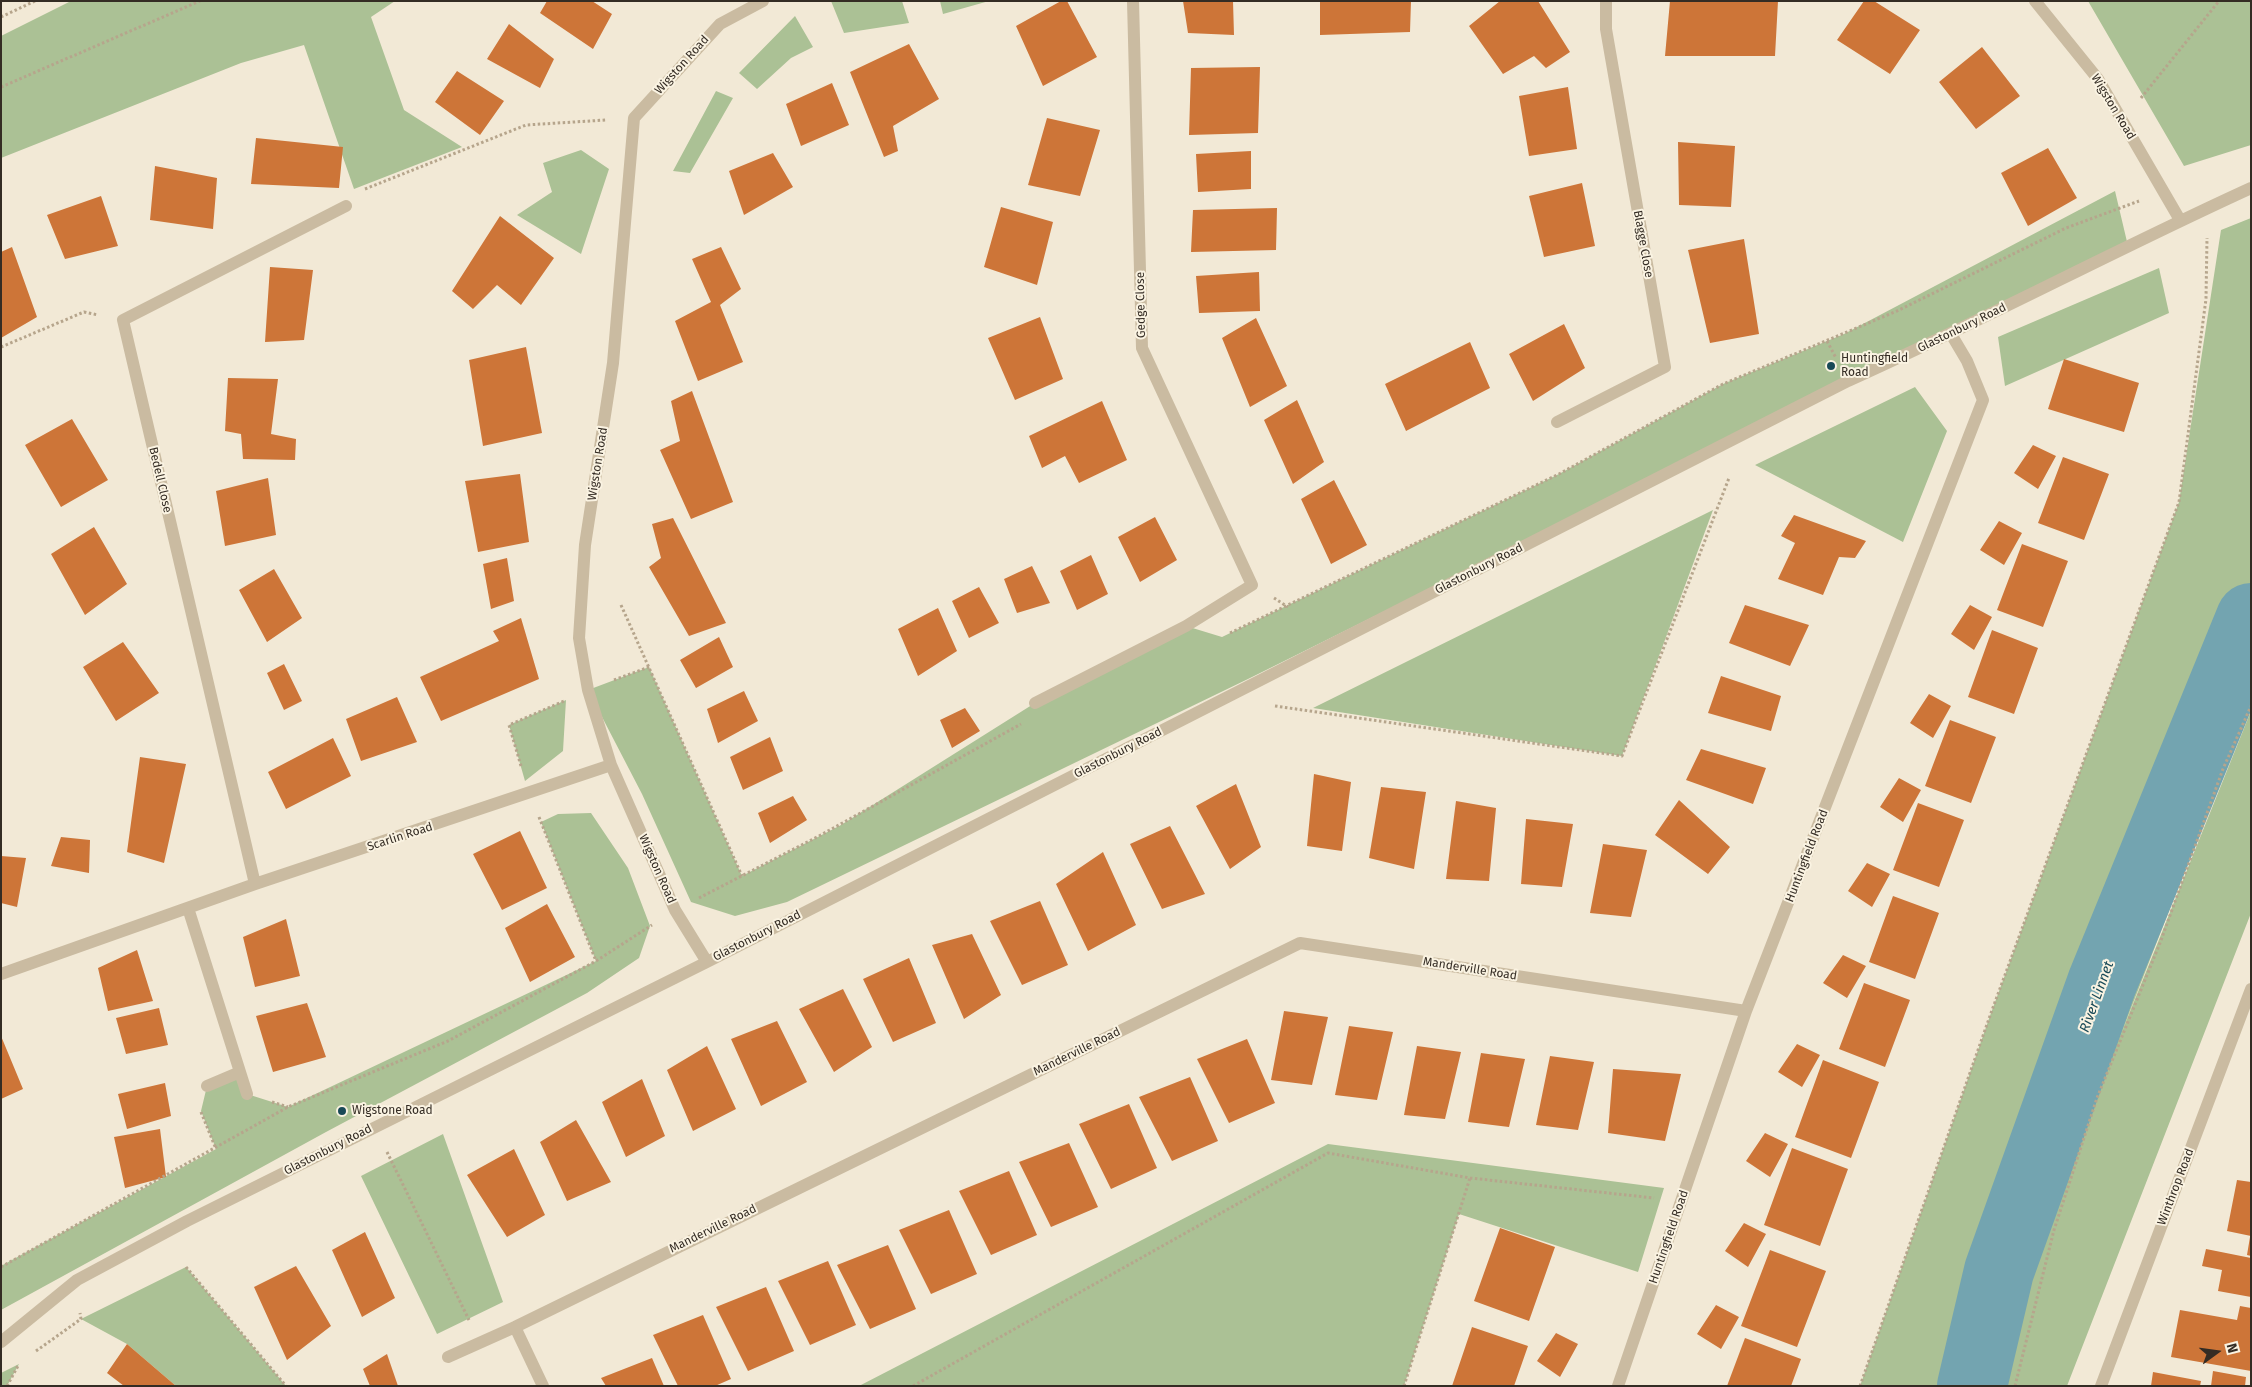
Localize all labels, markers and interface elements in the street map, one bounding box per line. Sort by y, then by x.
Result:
street label: Wigston Road [652,33,712,97]
street label: Wigston Road [2088,72,2138,142]
street label: Blagge Close [1630,209,1656,279]
street label: Gedge Close [1133,272,1149,338]
street label: Glastonbury Road [1915,300,2009,356]
place label: Huntingfield Road [1841,352,1908,380]
marker: Huntingfield Road [1825,360,1837,372]
street label: Wigston Road [585,426,611,502]
street label: Bedell Close [145,446,175,514]
street label: Glastonbury Road [1433,541,1525,597]
street label: Glastonbury Road [1072,725,1164,781]
street label: Huntingfield Road [1783,808,1831,904]
street label: Scarlin Road [365,820,435,854]
street label: Wigston Road [635,832,679,906]
street label: Glastonbury Road [711,908,803,964]
street label: Manderville Road [1422,954,1518,984]
water label: River Linnet [2076,959,2118,1035]
street label: Manderville Road [1031,1025,1123,1079]
place label: Wigstone Road [352,1104,433,1118]
marker: Wigstone Road [336,1105,348,1117]
street label: Glastonbury Road [282,1122,374,1178]
street label: Winthrop Road [2155,1147,2197,1227]
street label: Huntingfield Road [1646,1188,1692,1286]
street label: Manderville Road [667,1202,759,1256]
north arrow [2192,1327,2242,1377]
text: N [2223,1342,2241,1355]

